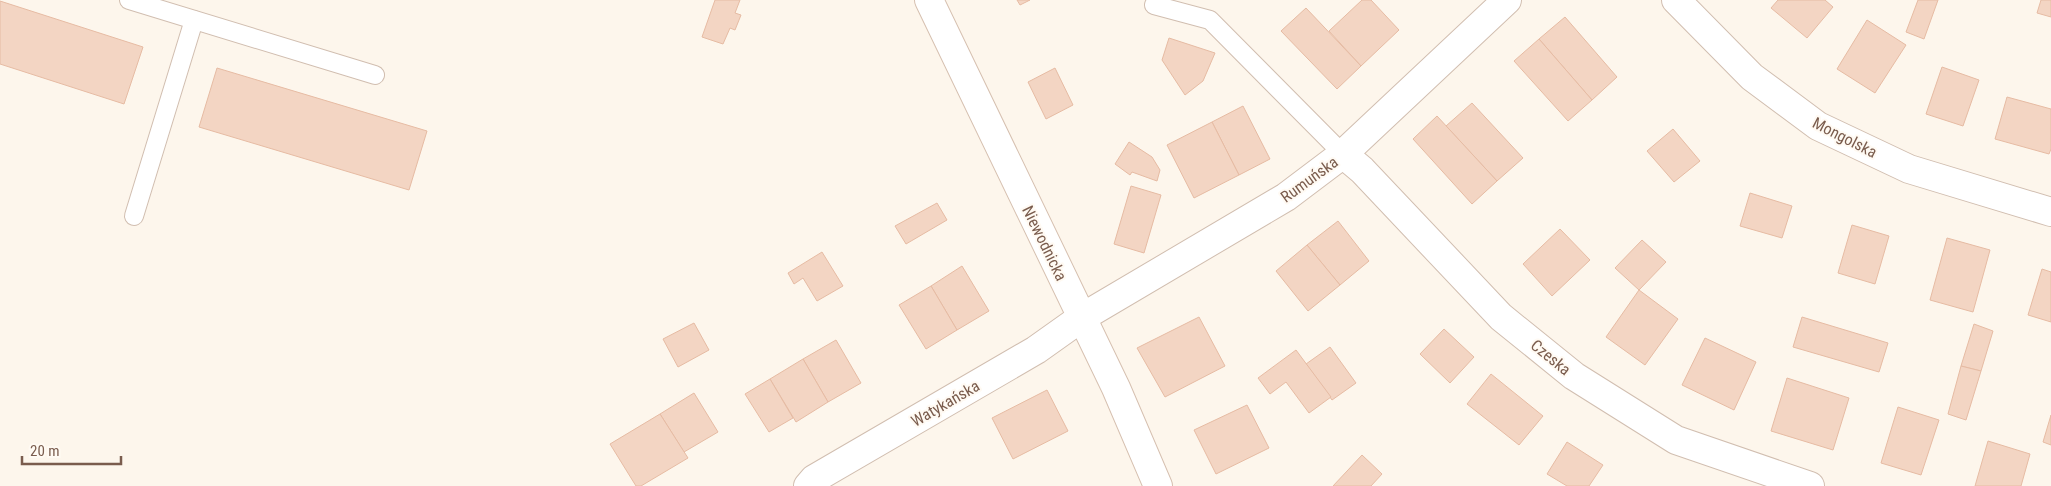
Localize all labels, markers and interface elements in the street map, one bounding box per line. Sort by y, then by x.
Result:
street label: Mongolska [1809,113,1880,162]
street label: Rumuńska [1277,152,1342,206]
street label: Niewodnicka [1018,203,1071,284]
street label: Czeska [1527,336,1574,379]
street label: Watykańska [908,376,983,431]
scale bar [22,434,121,466]
text: 20 m [30,442,60,460]

